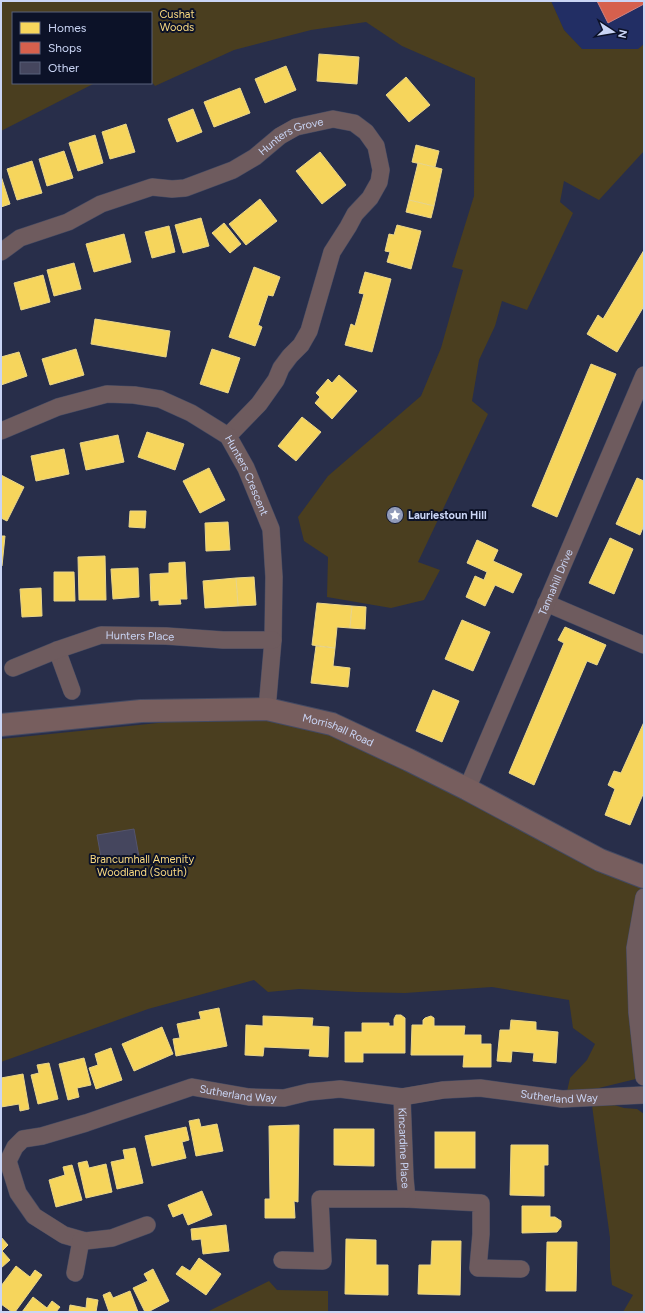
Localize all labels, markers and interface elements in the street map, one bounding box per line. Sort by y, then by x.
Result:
park label: Cushat Woods [159,8,195,34]
legend [12,12,152,84]
north arrow [593,12,633,52]
text: Homes [48,21,87,35]
text: N [615,28,630,39]
text: Shops [48,41,82,55]
text: Other [48,61,79,75]
street label: Hunters Grove [256,115,324,158]
street label: Hunters Crescent [222,433,271,517]
place icon: Lauriestoun Hill [385,505,405,525]
place label: Lauriestoun Hill [408,509,487,522]
street label: Tannahill Drive [536,547,575,617]
street label: Hunters Place [106,629,175,643]
street label: Morrishall Road [301,711,376,749]
park label: Brancumhall Amenity Woodland (South) [90,853,194,879]
street label: Sutherland Way [198,1082,277,1104]
street label: Sutherland Way [520,1087,598,1106]
street label: Kincardine Place [396,1107,412,1189]

